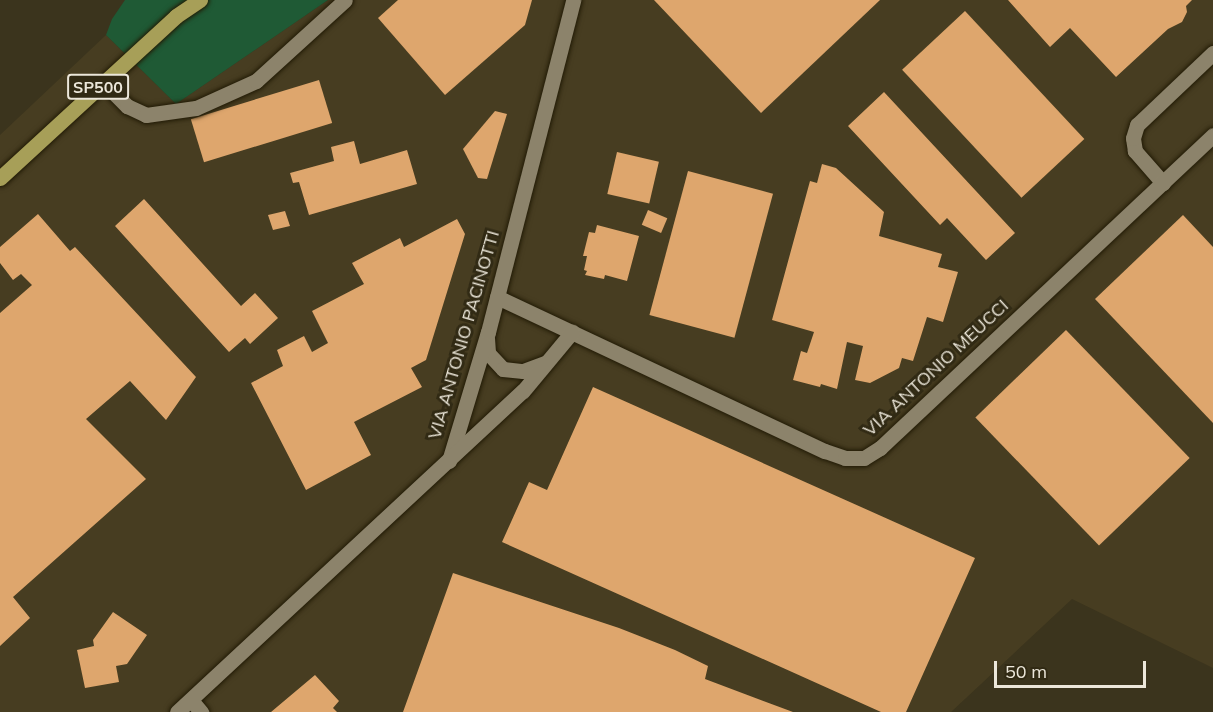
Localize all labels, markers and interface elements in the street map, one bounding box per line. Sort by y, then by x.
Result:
road number: SP500 [66,74,130,100]
street label: VIA ANTONIO PACINOTTI [424,228,504,442]
street label: VIA ANTONIO MEUCCI [859,295,1013,441]
scale bar [997,649,1148,687]
text: 50 m [1005,660,1047,683]

